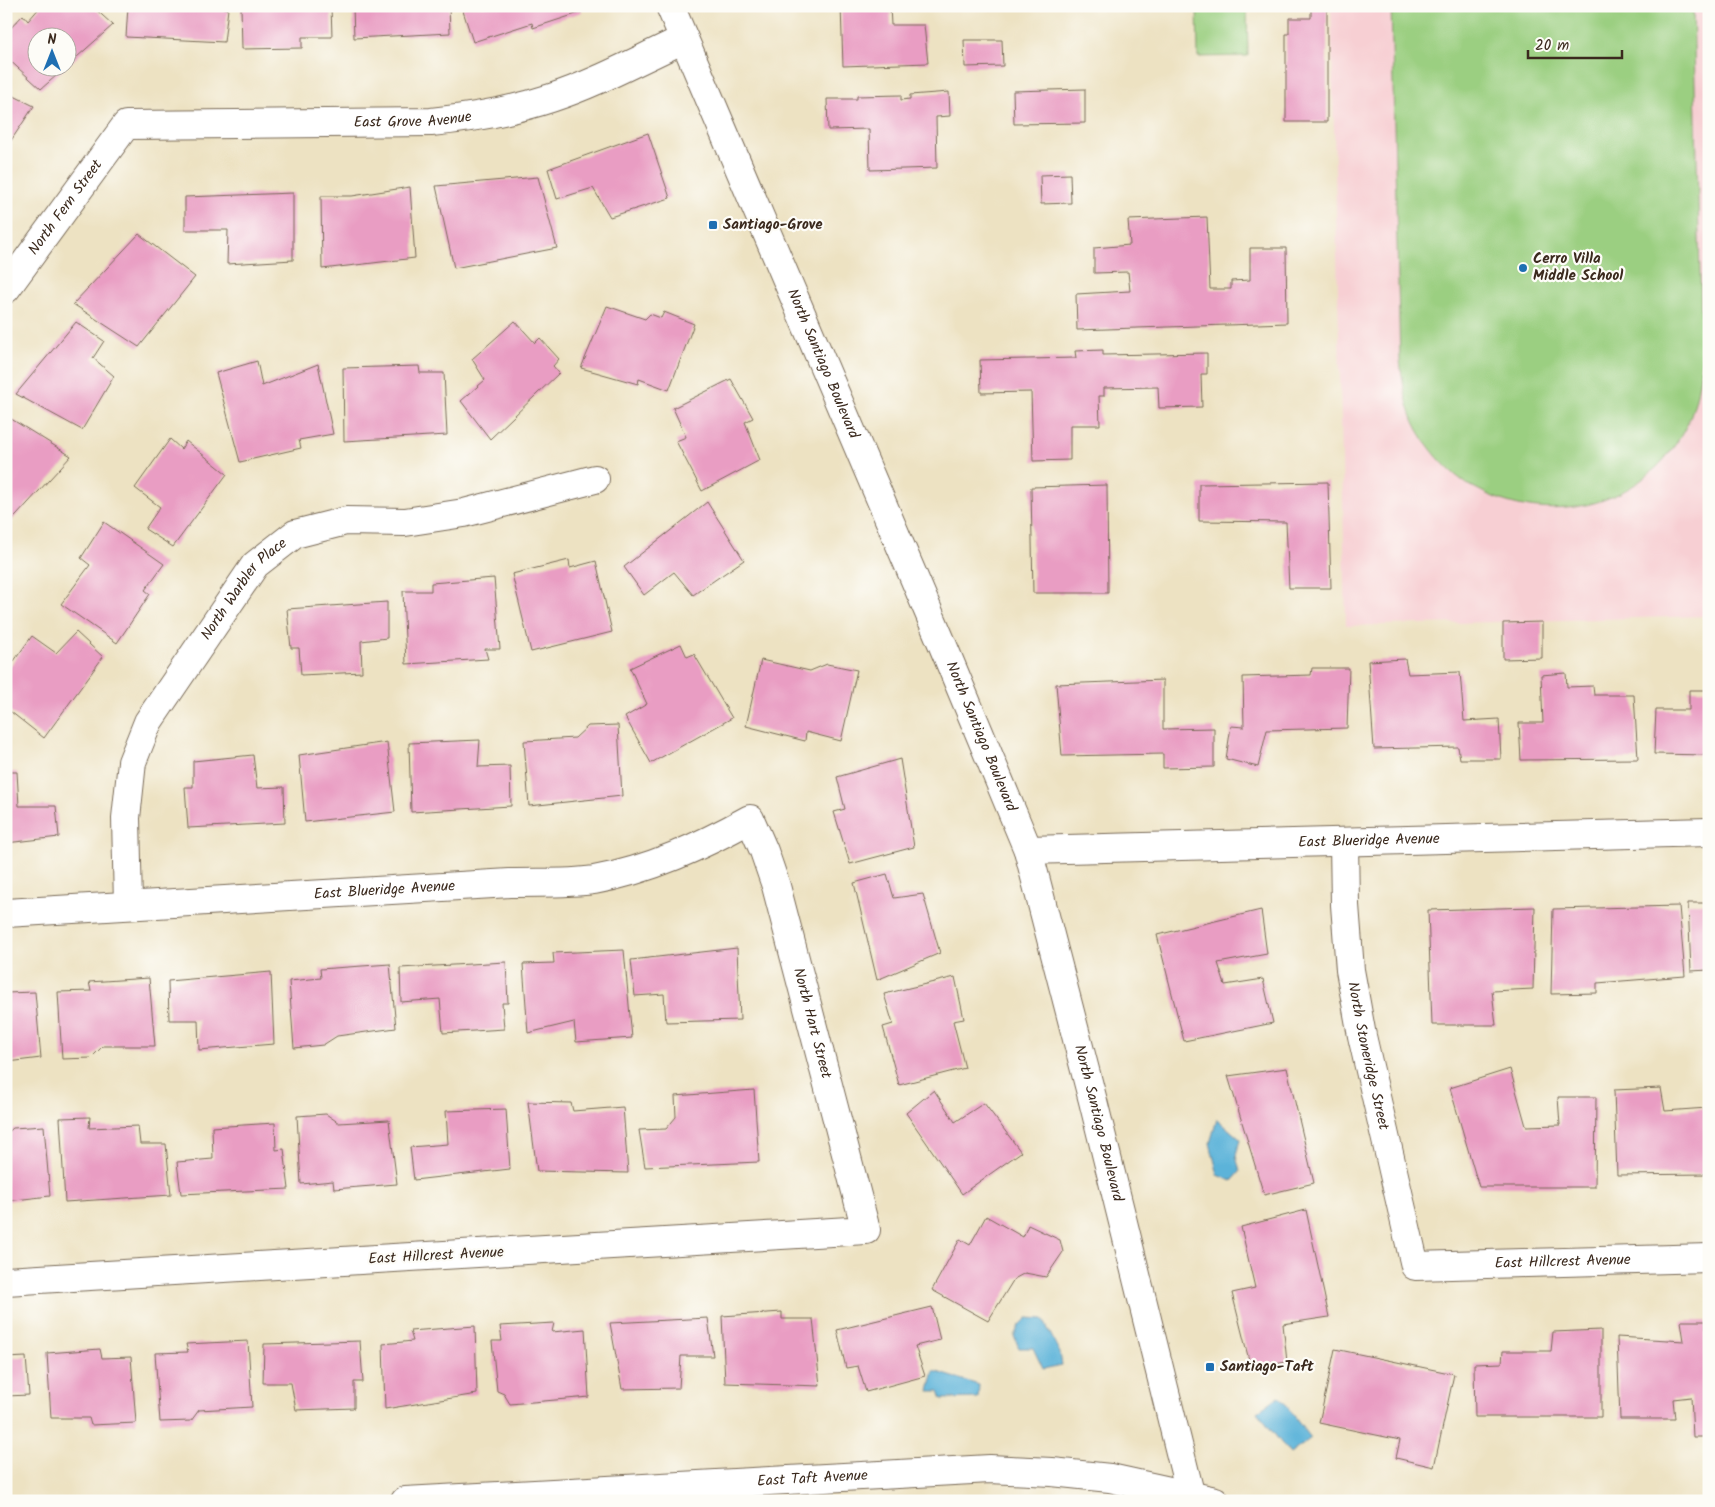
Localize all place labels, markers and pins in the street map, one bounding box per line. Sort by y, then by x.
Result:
place label: Santiago-Grove [723,213,823,237]
marker: Santiago-Grove [707,219,719,231]
place label: Cerro Villa Middle School [1533,247,1623,288]
marker: Cerro Villa Middle School [1517,262,1529,274]
place label: Santiago-Taft [1220,1355,1314,1379]
marker: Santiago-Taft [1204,1361,1216,1373]

